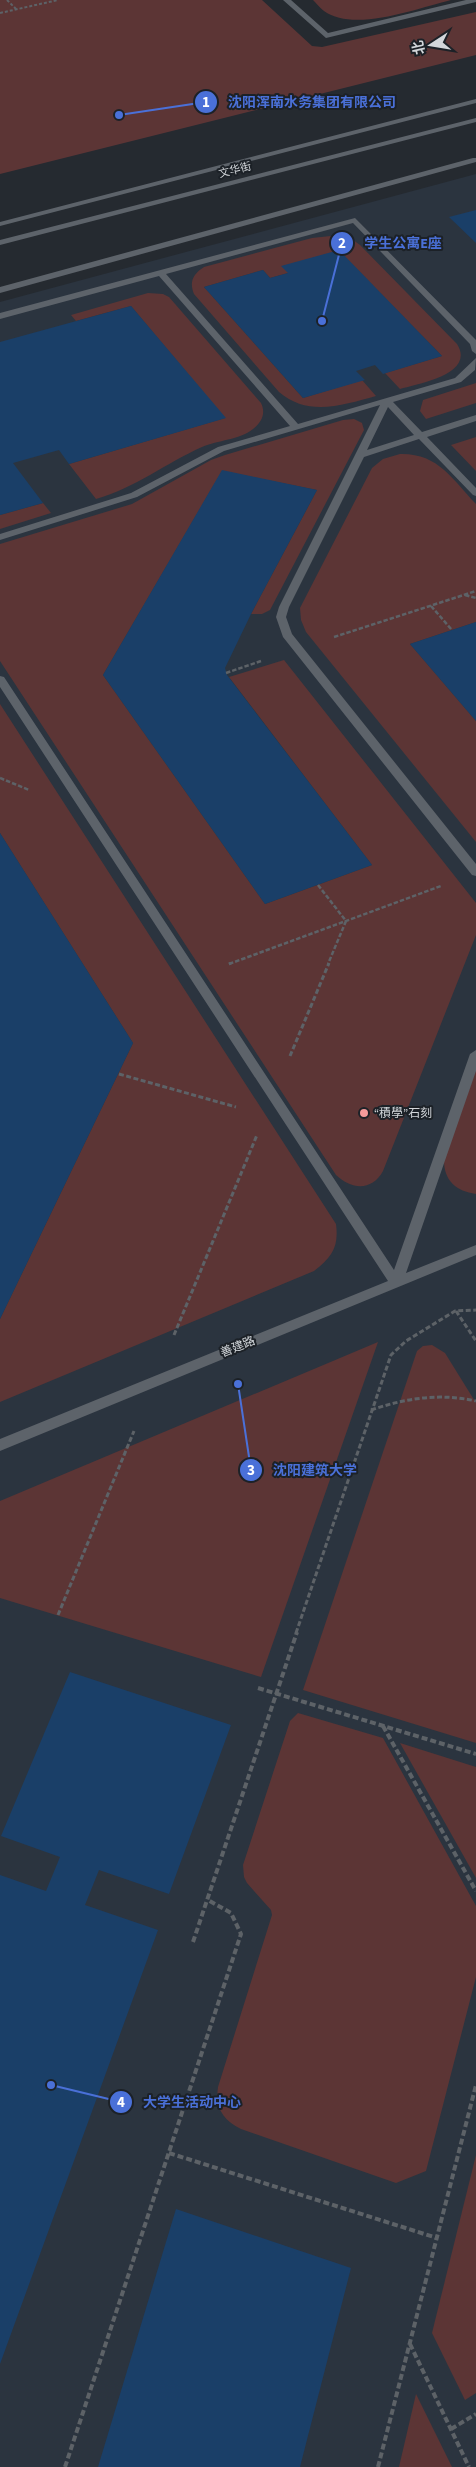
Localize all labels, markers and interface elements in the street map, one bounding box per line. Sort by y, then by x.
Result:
north arrow [406,20,456,70]
text: 北 [408,39,430,56]
callout: 沈阳浑南水务集团有限公司 [193,87,406,116]
text: 1 [202,92,210,113]
text: 沈阳浑南水务集团有限公司 [228,93,396,113]
street label: 文华街 [217,159,253,181]
callout: 学生公寓E座 [329,229,452,258]
text: 2 [338,233,346,254]
text: 学生公寓E座 [364,234,442,254]
place label: “積學”石刻 [374,1105,432,1122]
marker: “積學”石刻 [358,1107,370,1119]
street label: 善建路 [218,1332,258,1362]
callout: 沈阳建筑大学 [238,1456,367,1485]
text: 3 [247,1460,255,1481]
text: 沈阳建筑大学 [273,1461,357,1481]
callout: 大学生活动中心 [108,2087,251,2116]
text: 4 [117,2092,125,2113]
text: 大学生活动中心 [143,2093,241,2113]

